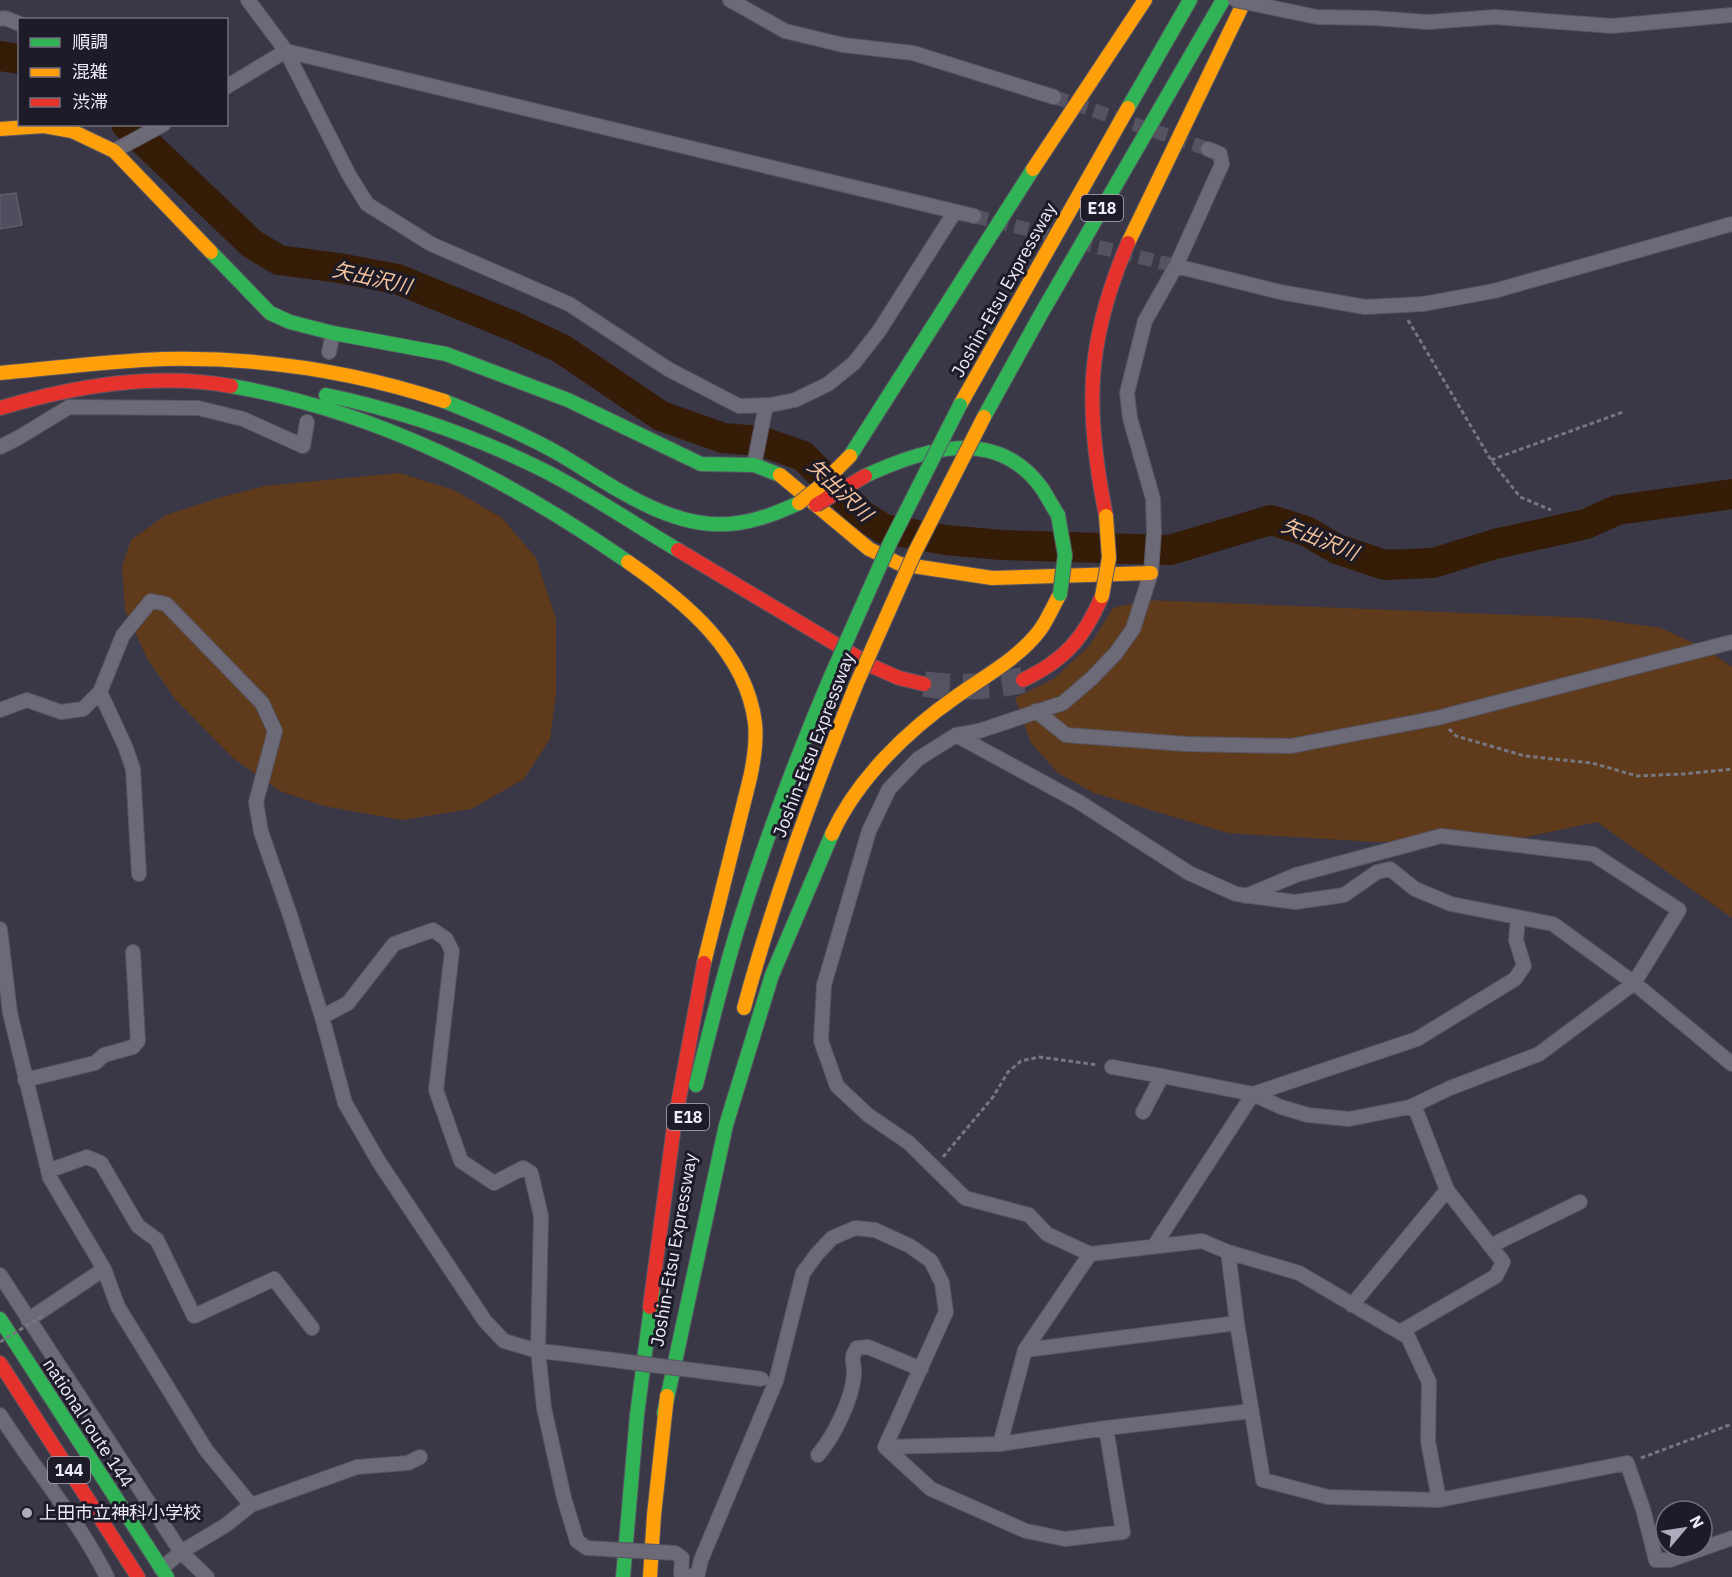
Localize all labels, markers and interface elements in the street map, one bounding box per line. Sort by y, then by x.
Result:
legend [18,18,228,126]
text: 順調 [72,30,108,53]
text: 混雑 [72,60,108,83]
text: 渋滞 [72,90,108,113]
road number: E18 [1081,195,1123,221]
street label: Joshin-Etsu Expressway [946,198,1061,381]
water label: 矢出沢川 [330,255,416,300]
water label: 矢出沢川 [802,452,880,528]
water label: 矢出沢川 [1278,511,1364,567]
street label: Joshin-Etsu Expressway [768,649,859,840]
road number: E18 [667,1104,709,1130]
street label: Joshin-Etsu Expressway [645,1151,702,1348]
street label: national route 144 [38,1355,138,1491]
road number: 144 [48,1457,90,1483]
north arrow [1654,1499,1714,1559]
place label: 上田市立神科小学校 [39,1501,201,1524]
marker: 上田市立神科小学校 [20,1506,34,1520]
text: N [1686,1512,1709,1532]

